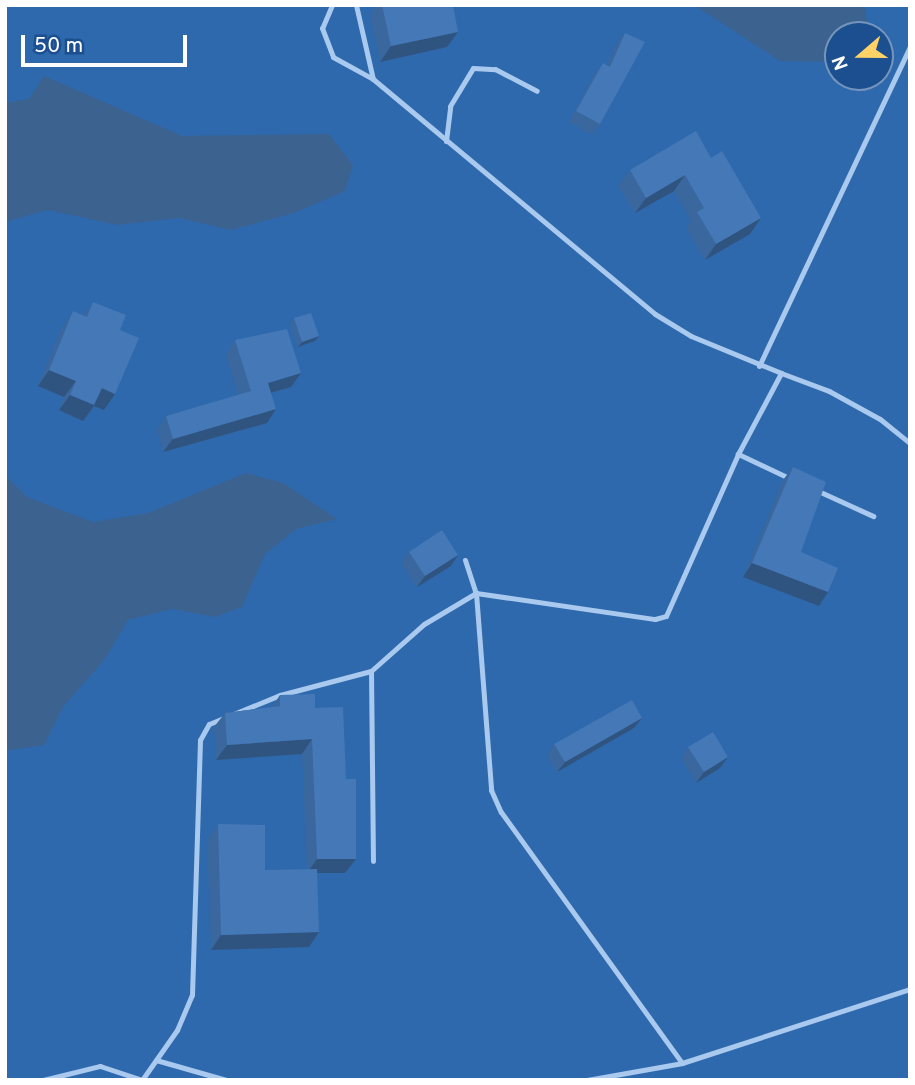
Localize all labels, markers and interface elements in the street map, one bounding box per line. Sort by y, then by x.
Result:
scale bar [24,21,191,65]
north arrow [824,21,894,91]
text: 50 m [34,33,83,60]
text: N [828,52,855,73]

